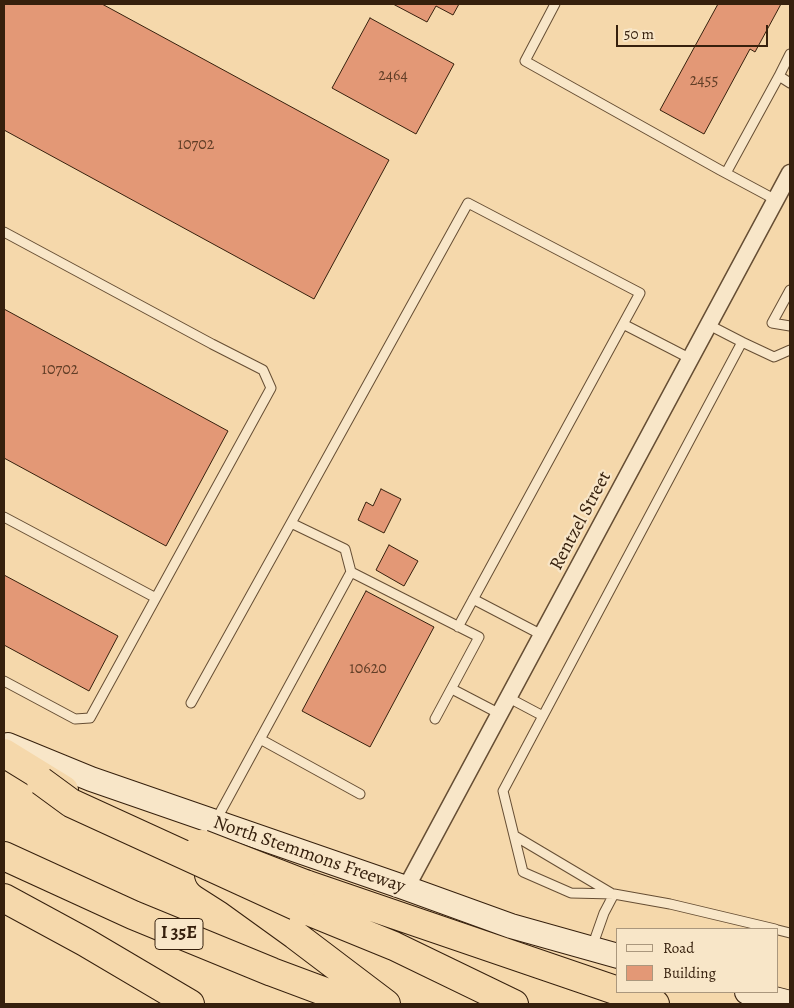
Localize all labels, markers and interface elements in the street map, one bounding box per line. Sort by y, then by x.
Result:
scale bar [619,15,772,47]
text: 50 m [624,24,654,44]
house number: 2464 [378,66,408,86]
house number: 2455 [690,71,718,91]
house number: 10702 [178,135,214,155]
house number: 10702 [42,360,78,380]
street label: Rentzel Street [545,468,617,574]
house number: 10620 [349,659,387,679]
street label: North Stemmons Freeway [210,811,408,899]
road number: I 35E [155,919,203,950]
legend [616,928,779,993]
text: Road [663,938,694,958]
text: Building [663,963,716,983]

